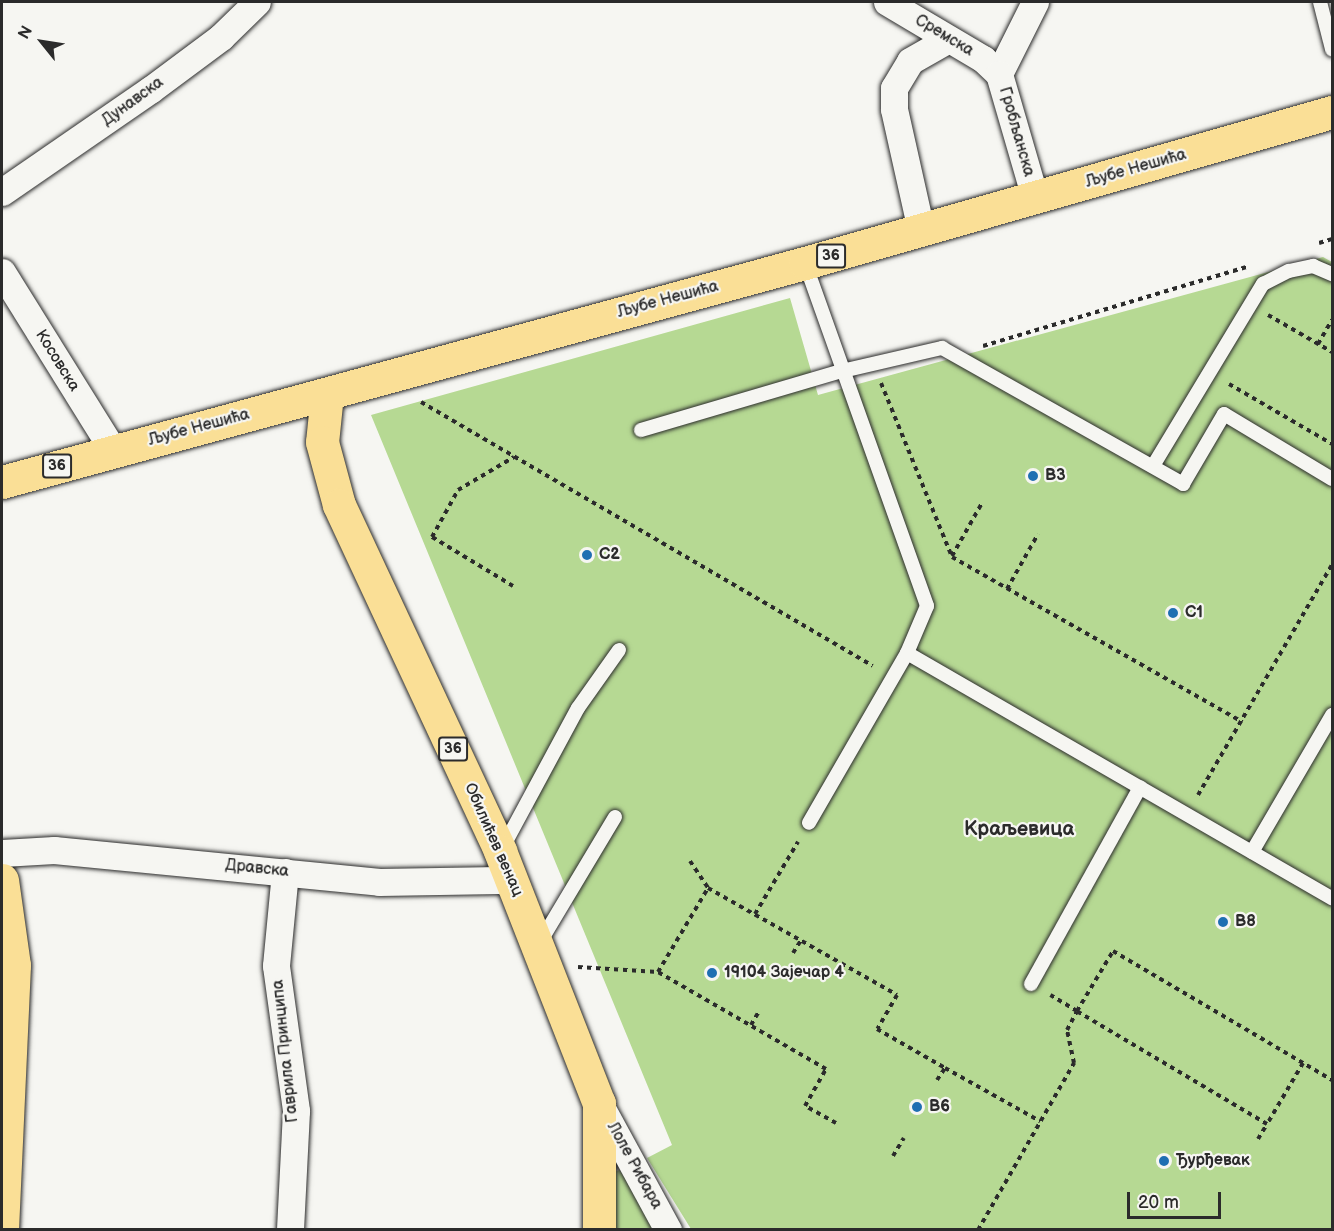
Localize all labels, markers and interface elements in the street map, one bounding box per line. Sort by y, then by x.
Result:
street label: Сремска [911,11,977,61]
north arrow [12,12,72,72]
text: N [15,23,37,43]
street label: Дунавска [99,73,167,131]
street label: Гробљанска [994,85,1038,179]
street label: Љубе Нешића [1083,145,1189,193]
road number: 36 [816,244,846,268]
street label: Љубе Нешића [615,277,721,323]
street label: Косовска [31,327,83,395]
street label: Љубе Нешића [146,405,252,451]
road number: 36 [42,454,72,478]
place label: B3 [1045,466,1066,486]
marker: B3 [1026,469,1040,483]
place label: C2 [599,545,620,565]
marker: C2 [580,548,594,562]
place label: C1 [1185,603,1203,623]
marker: C1 [1166,606,1180,620]
road number: 36 [438,737,468,761]
street label: Обилићев венац [459,780,527,900]
district label: Краљевица [964,817,1074,841]
street label: Дравска [224,856,290,882]
place label: B8 [1235,912,1256,932]
marker: B8 [1216,915,1230,929]
place label: 19104 Зајечар 4 [724,963,844,983]
marker: 19104 Зајечар 4 [705,966,719,980]
street label: Гаврила Принципа [269,979,303,1123]
place label: B6 [929,1097,950,1117]
marker: B6 [910,1100,924,1114]
street label: Лоле Рибара [602,1119,666,1213]
place label: Ђурђевак [1176,1151,1250,1171]
marker: Ђурђевак [1157,1154,1171,1168]
scale bar [1130,1180,1224,1218]
text: 20 m [1138,1192,1179,1213]

